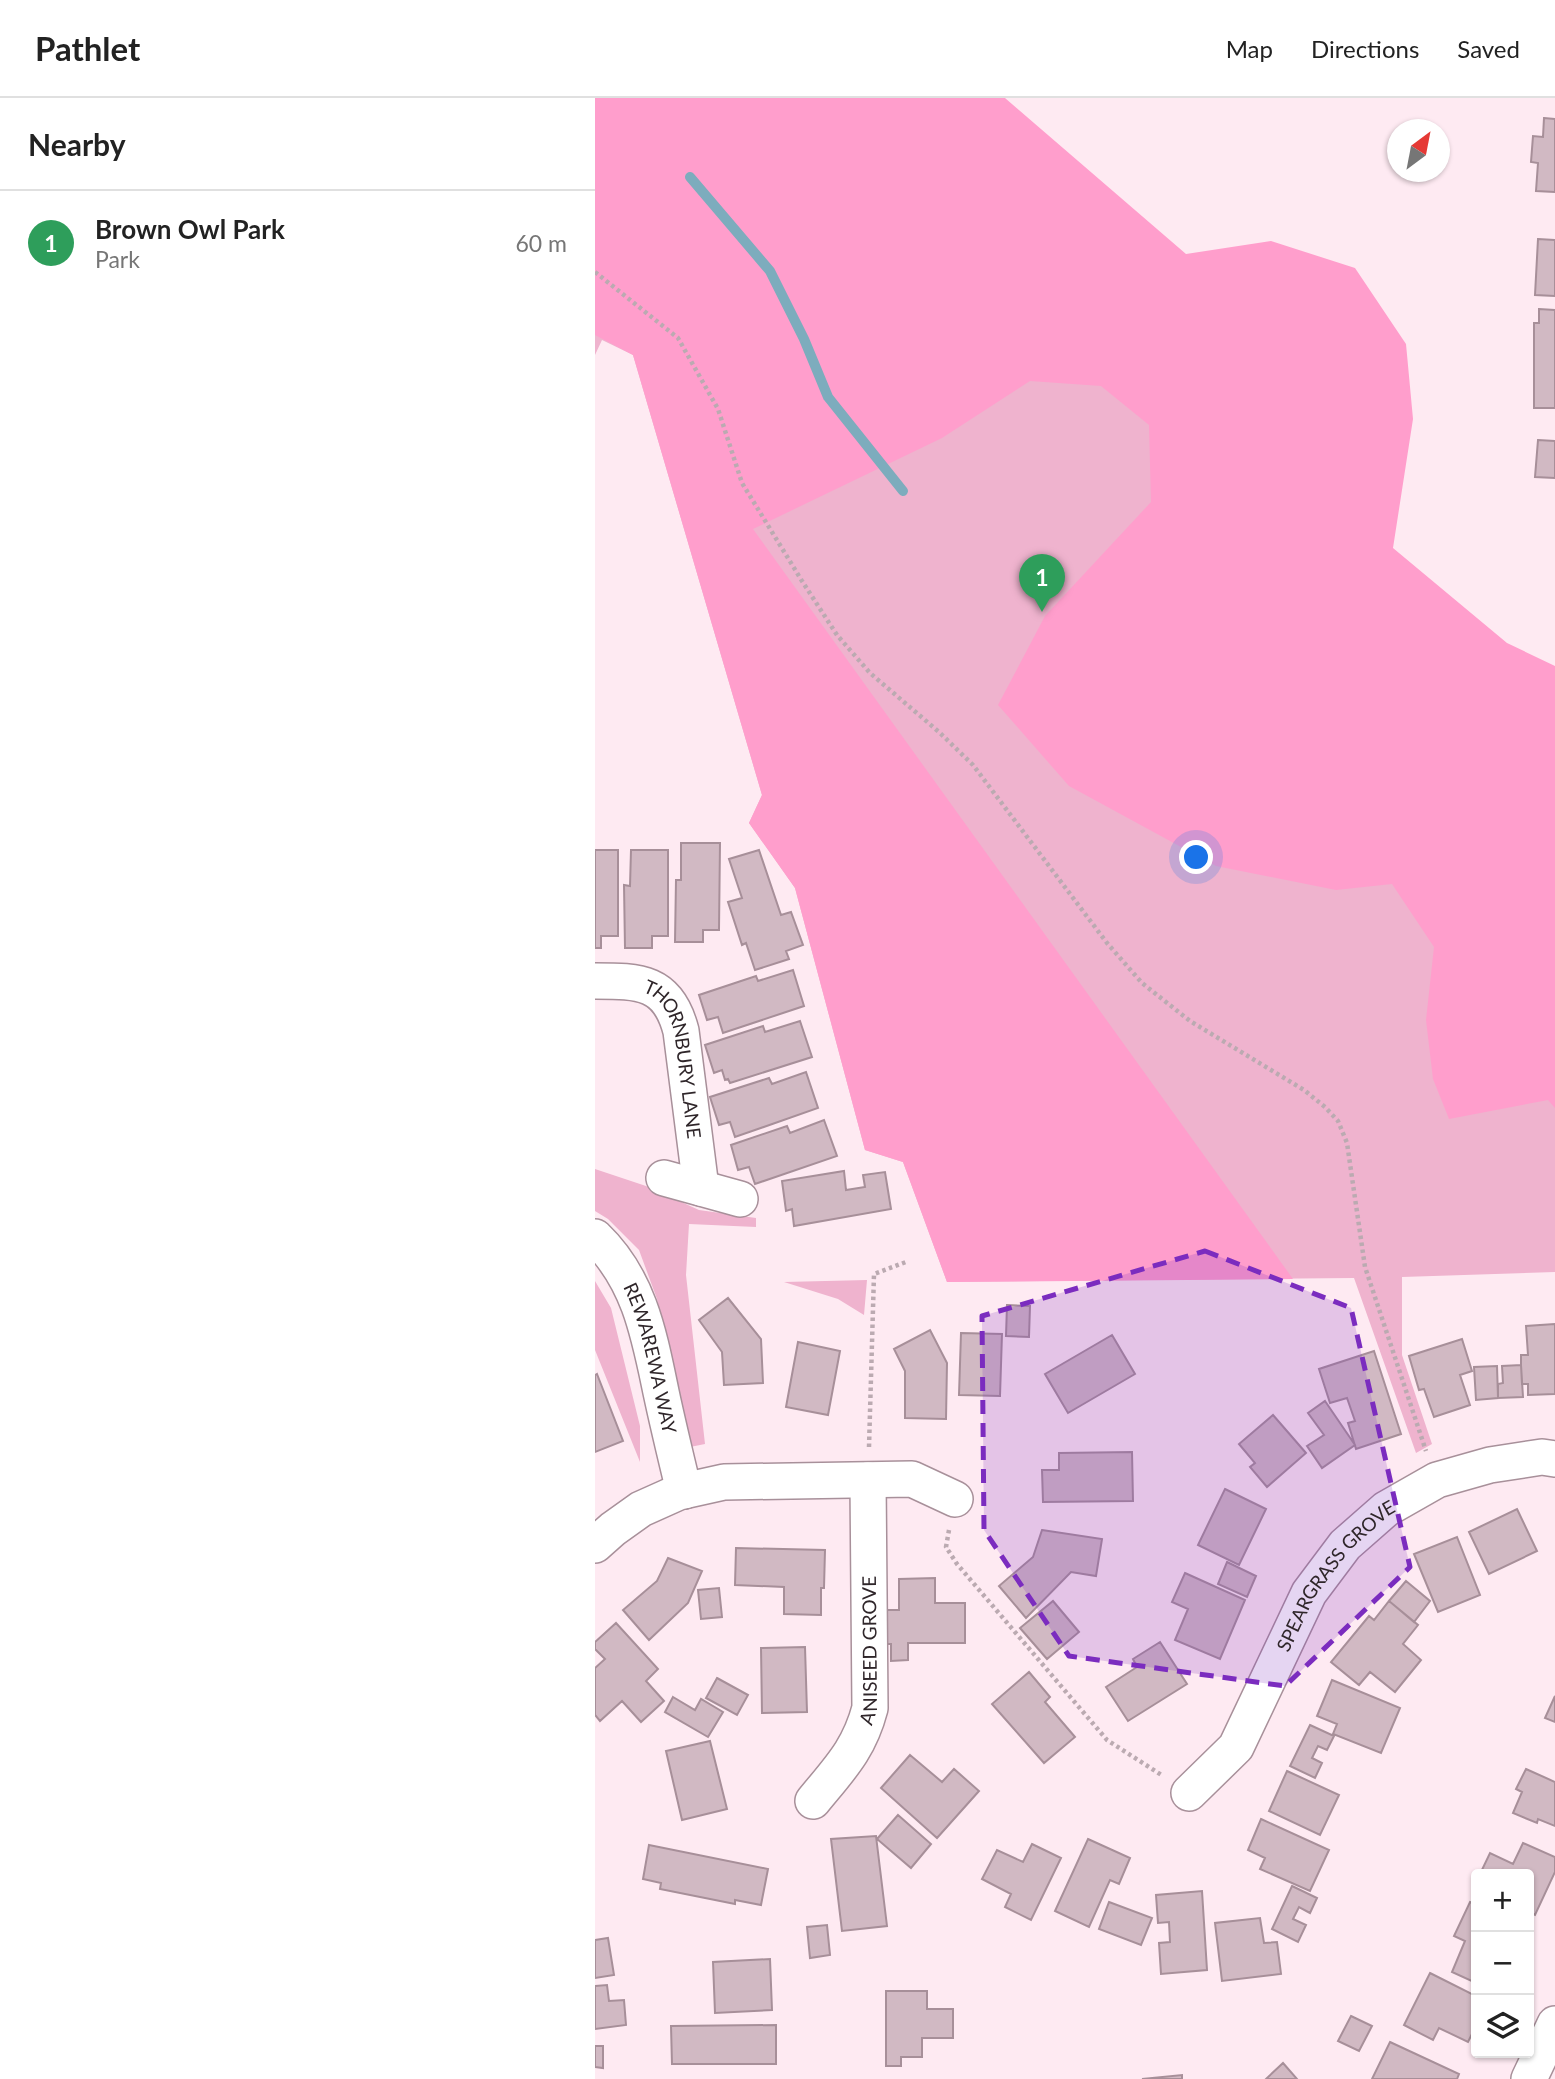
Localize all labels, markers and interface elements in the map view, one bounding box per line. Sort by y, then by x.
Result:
text: Pathlet [35,28,140,68]
text: Map [1226,34,1273,63]
text: Directions [1311,34,1419,63]
text: Saved [1457,34,1520,63]
north arrow [1387,119,1450,182]
text: Nearby [28,126,126,162]
text: Brown Owl Park [95,213,285,245]
text: 1 [44,229,58,257]
text: 60 m [516,229,567,257]
text: Park [95,245,140,273]
pin: 1 [1019,554,1065,612]
your location [1179,840,1213,874]
street label: THORNBURY LANE [641,974,707,1140]
street label: REWAREWA WAY [620,1279,682,1436]
street label: SPEARGRASS GROVE [1271,1495,1399,1655]
street label: ANISEED GROVE [854,1576,881,1727]
map controls [1471,1869,1534,2058]
button: + [1471,1869,1534,1932]
button: − [1471,1932,1534,1995]
button: layers [1471,1995,1534,2058]

